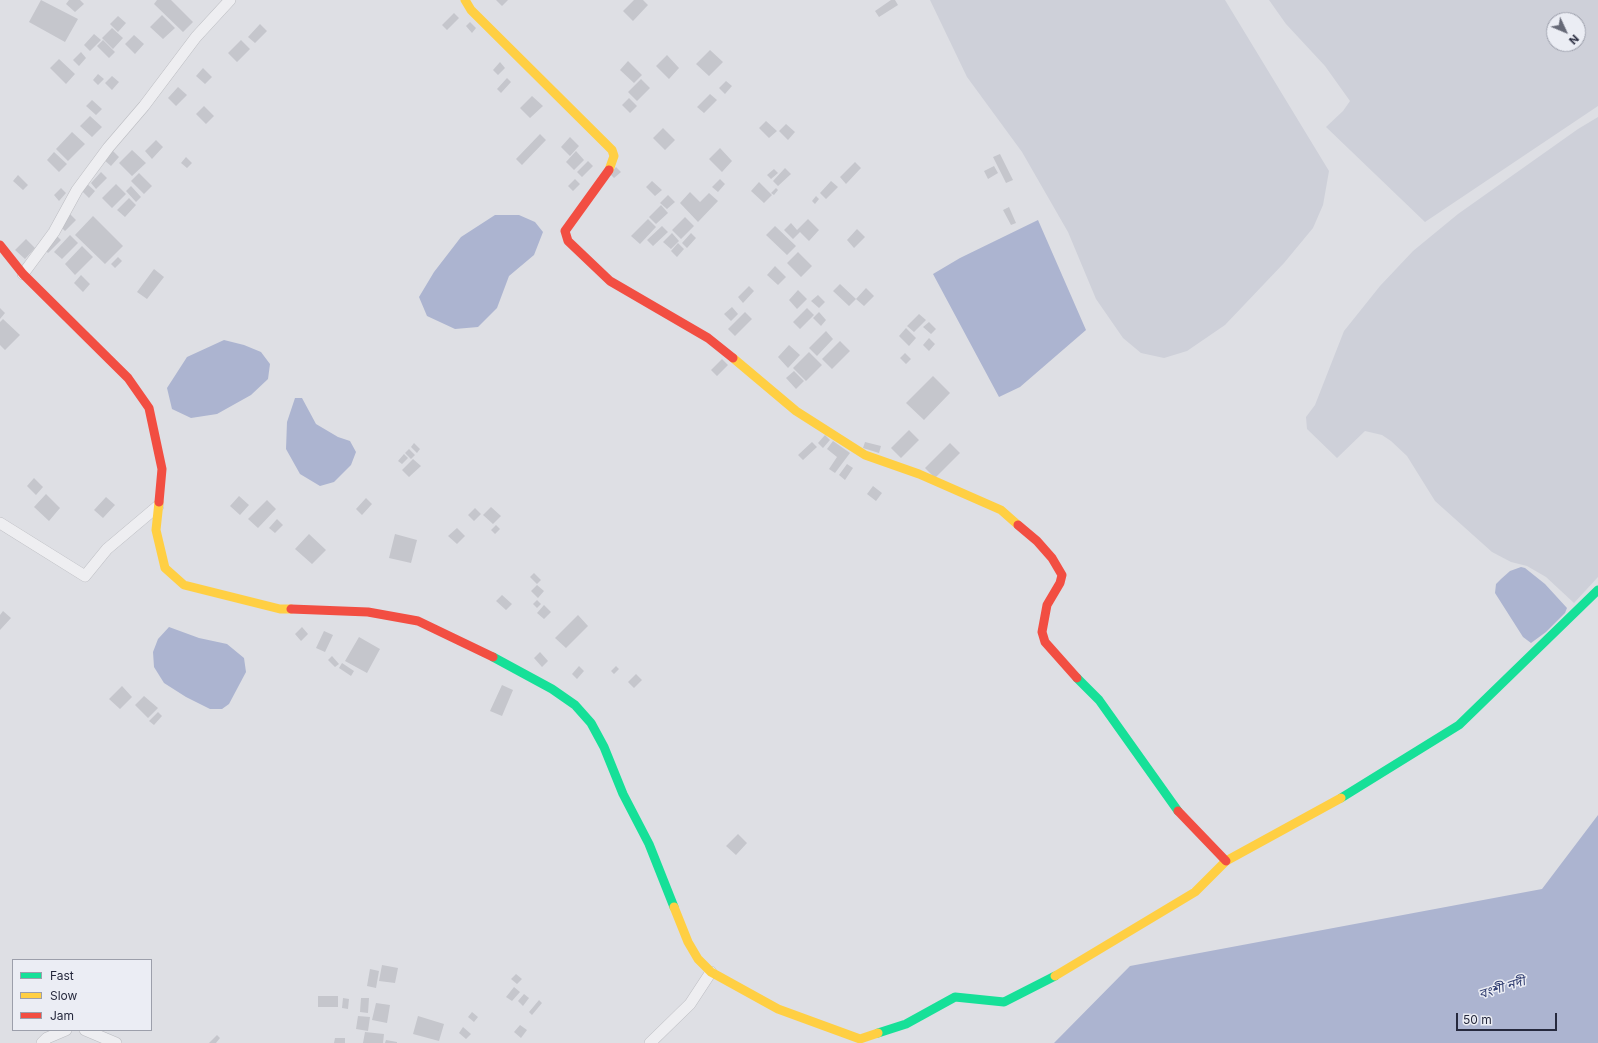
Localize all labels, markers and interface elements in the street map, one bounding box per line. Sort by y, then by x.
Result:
north arrow [1546,12,1586,52]
text: N [1566,32,1582,48]
legend [12,959,152,1031]
text: Fast [50,968,74,983]
water label: বংশী নদী [1477,974,1527,1002]
text: Slow [50,988,77,1003]
scale bar [1458,1005,1559,1031]
text: Jam [50,1008,74,1023]
text: 50 m [1463,1012,1492,1027]

